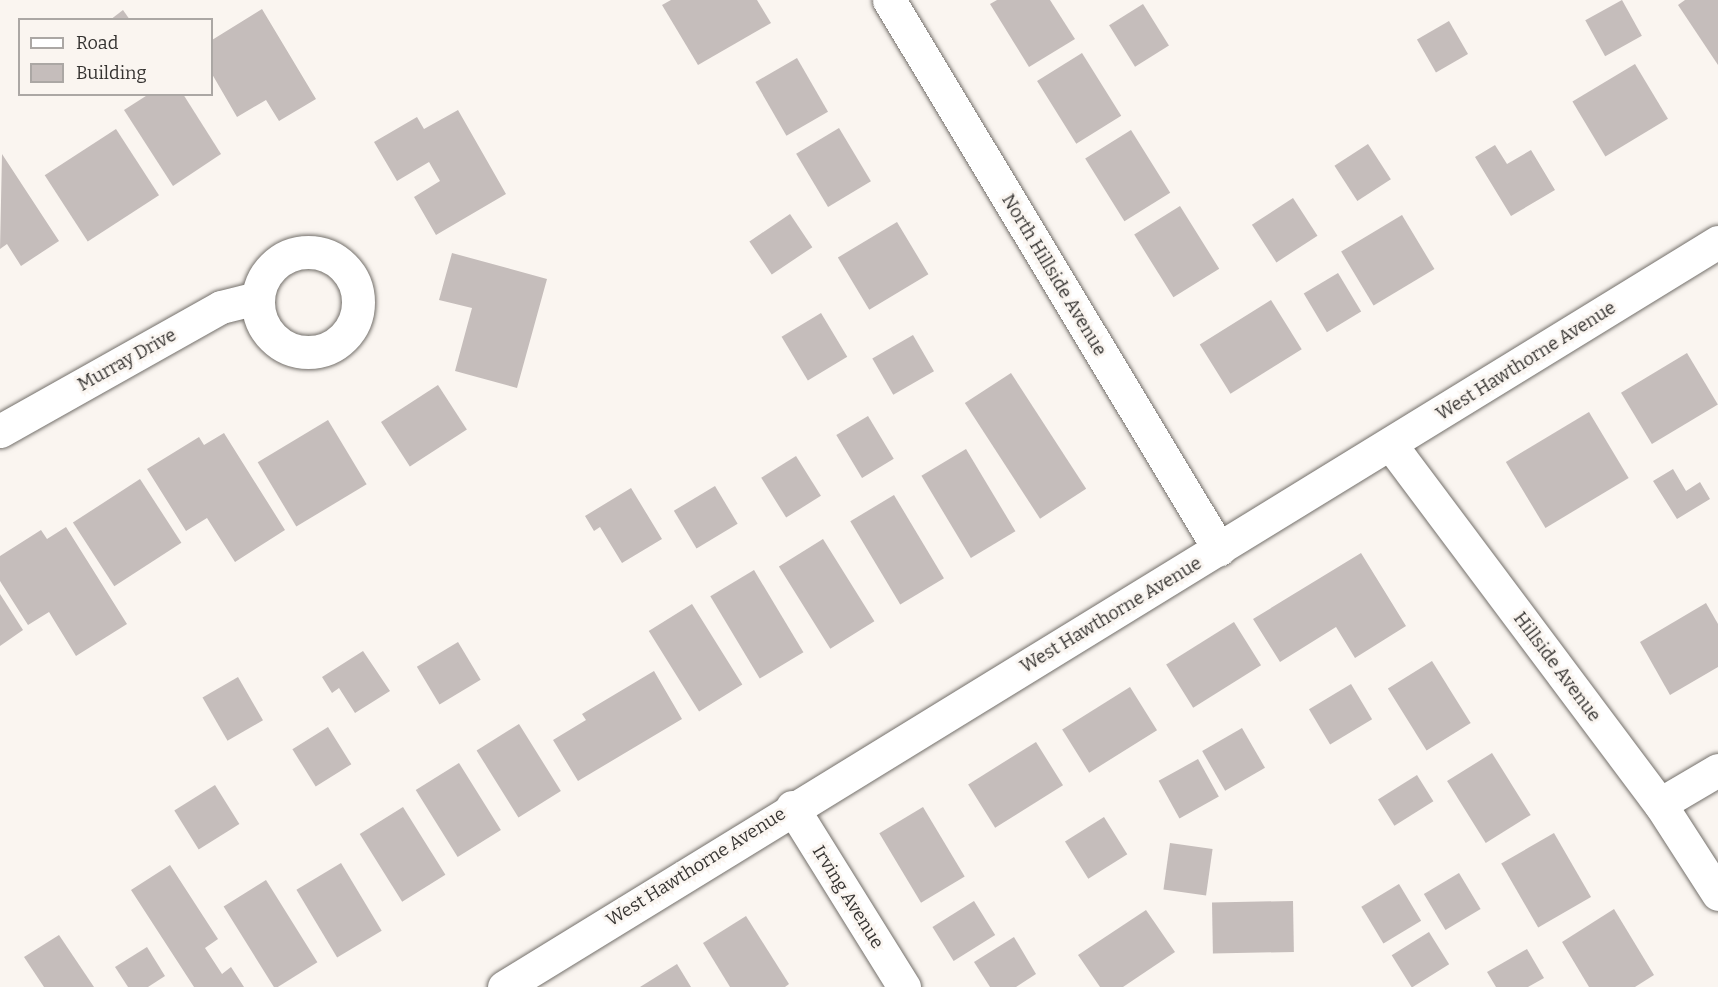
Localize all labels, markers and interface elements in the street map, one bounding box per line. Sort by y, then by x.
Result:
legend [18,18,213,96]
text: Road [76,32,118,54]
text: Building [76,62,147,84]
street label: North Hillside Avenue [997,190,1111,360]
street label: West Hawthorne Avenue [1432,297,1620,425]
street label: Murray Drive [74,324,180,396]
street label: West Hawthorne Avenue [1017,552,1205,678]
street label: Hillside Avenue [1509,608,1605,726]
street label: West Hawthorne Avenue [602,803,790,931]
street label: Irving Avenue [808,841,888,953]

